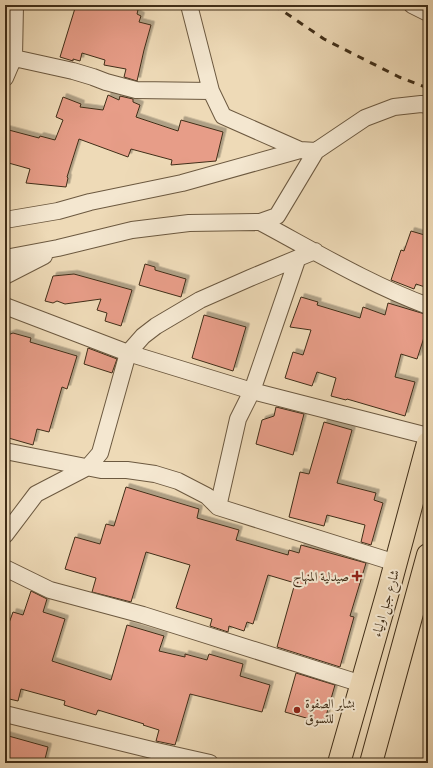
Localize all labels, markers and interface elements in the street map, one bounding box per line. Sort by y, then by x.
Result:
street label: شارع جبل اولياء [369,568,406,640]
place label: صيدلية المنهاج [293,569,349,588]
marker: صيدلية المنهاج [352,571,362,581]
place label: بشاير الصفوة للتسوق [305,696,355,727]
marker: بشاير الصفوة للتسوق [292,705,302,715]

